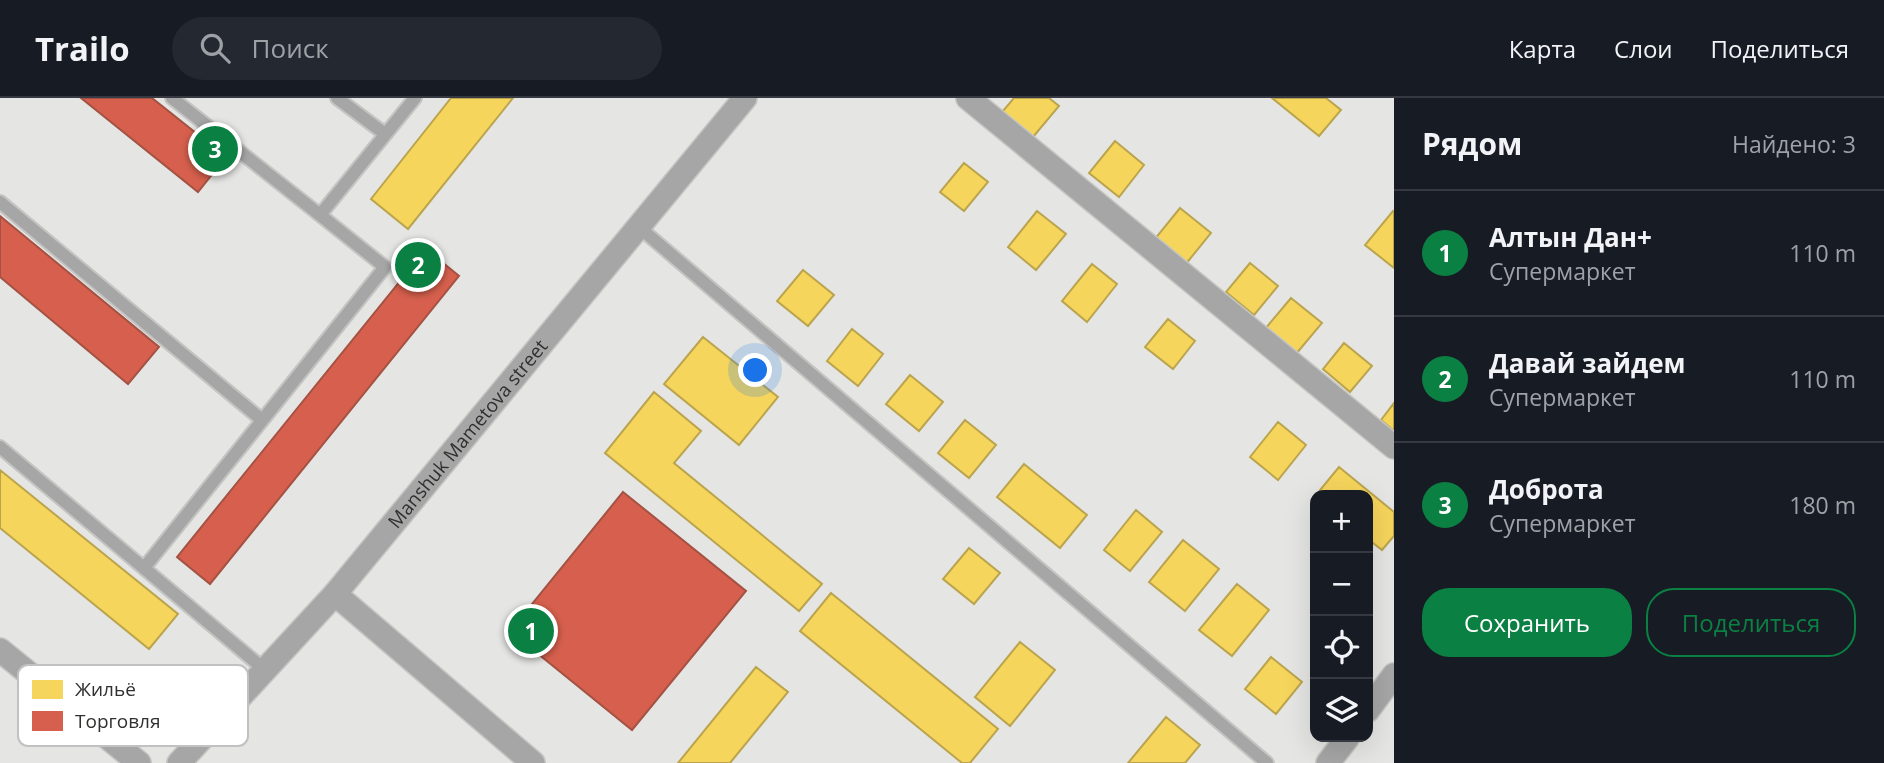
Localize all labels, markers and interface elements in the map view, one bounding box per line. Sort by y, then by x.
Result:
search box [172,17,662,80]
text: Trailo [35,26,130,71]
icon: search [196,29,234,67]
text: Поиск [252,30,329,66]
text: Карта [1509,32,1576,65]
text: Слои [1614,32,1673,65]
text: Поделиться [1711,32,1849,65]
pin: 3 [192,123,238,175]
text: Рядом [1422,123,1522,164]
text: Найдено: 3 [1732,128,1856,160]
text: Алтын Дан+ [1489,219,1652,255]
text: 1 [1438,237,1452,269]
text: 110 m [1789,237,1856,269]
pin: 2 [395,239,441,291]
text: Супермаркет [1489,255,1636,287]
street label: Manshuk Mametova street [382,334,553,533]
text: Давай зайдем [1489,345,1686,381]
your location [738,353,772,387]
text: 2 [1438,363,1452,395]
text: 110 m [1789,363,1856,395]
text: Супермаркет [1489,381,1636,413]
text: Доброта [1489,471,1604,507]
text: 3 [1438,489,1452,521]
text: 180 m [1789,489,1856,521]
map controls [1310,490,1373,742]
button: + [1310,490,1373,553]
text: Супермаркет [1489,507,1636,539]
button: − [1310,553,1373,616]
button: Сохранить [1422,588,1632,657]
button: Поделиться [1646,588,1856,657]
pin: 1 [508,605,554,657]
button: locate [1310,616,1373,679]
legend [18,665,248,746]
text: Жильё [75,676,136,702]
button: layers [1310,679,1373,742]
text: Торговля [75,708,160,734]

